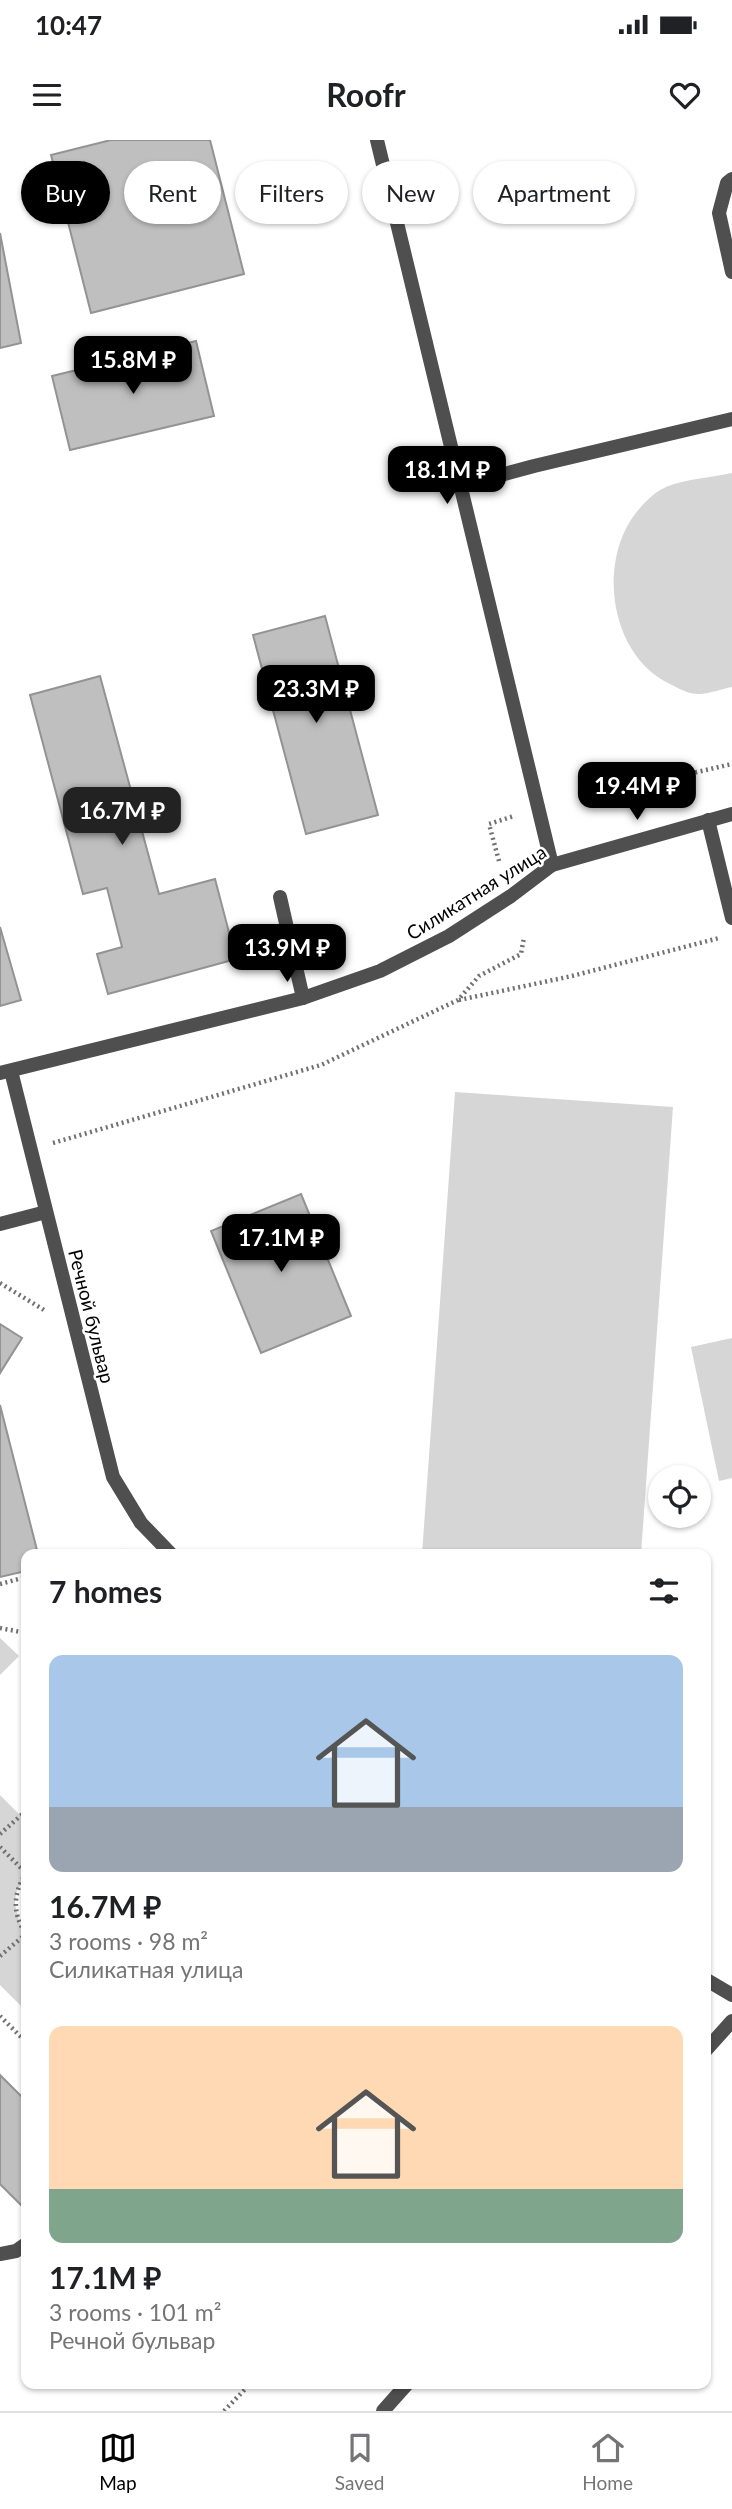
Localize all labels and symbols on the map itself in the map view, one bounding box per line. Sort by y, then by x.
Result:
pin: 15.8M ₽ [68,336,198,396]
pin: 18.1M ₽ [382,446,512,506]
pin: 23.3M ₽ [251,666,381,725]
pin: 19.4M ₽ [572,762,702,822]
pin: 16.7M ₽ [57,788,187,847]
street label: Силикатная улица [402,840,550,944]
pin: 13.9M ₽ [222,924,352,984]
pin: 17.1M ₽ [216,1214,346,1274]
street label: Речной бульвар [64,1247,120,1385]

